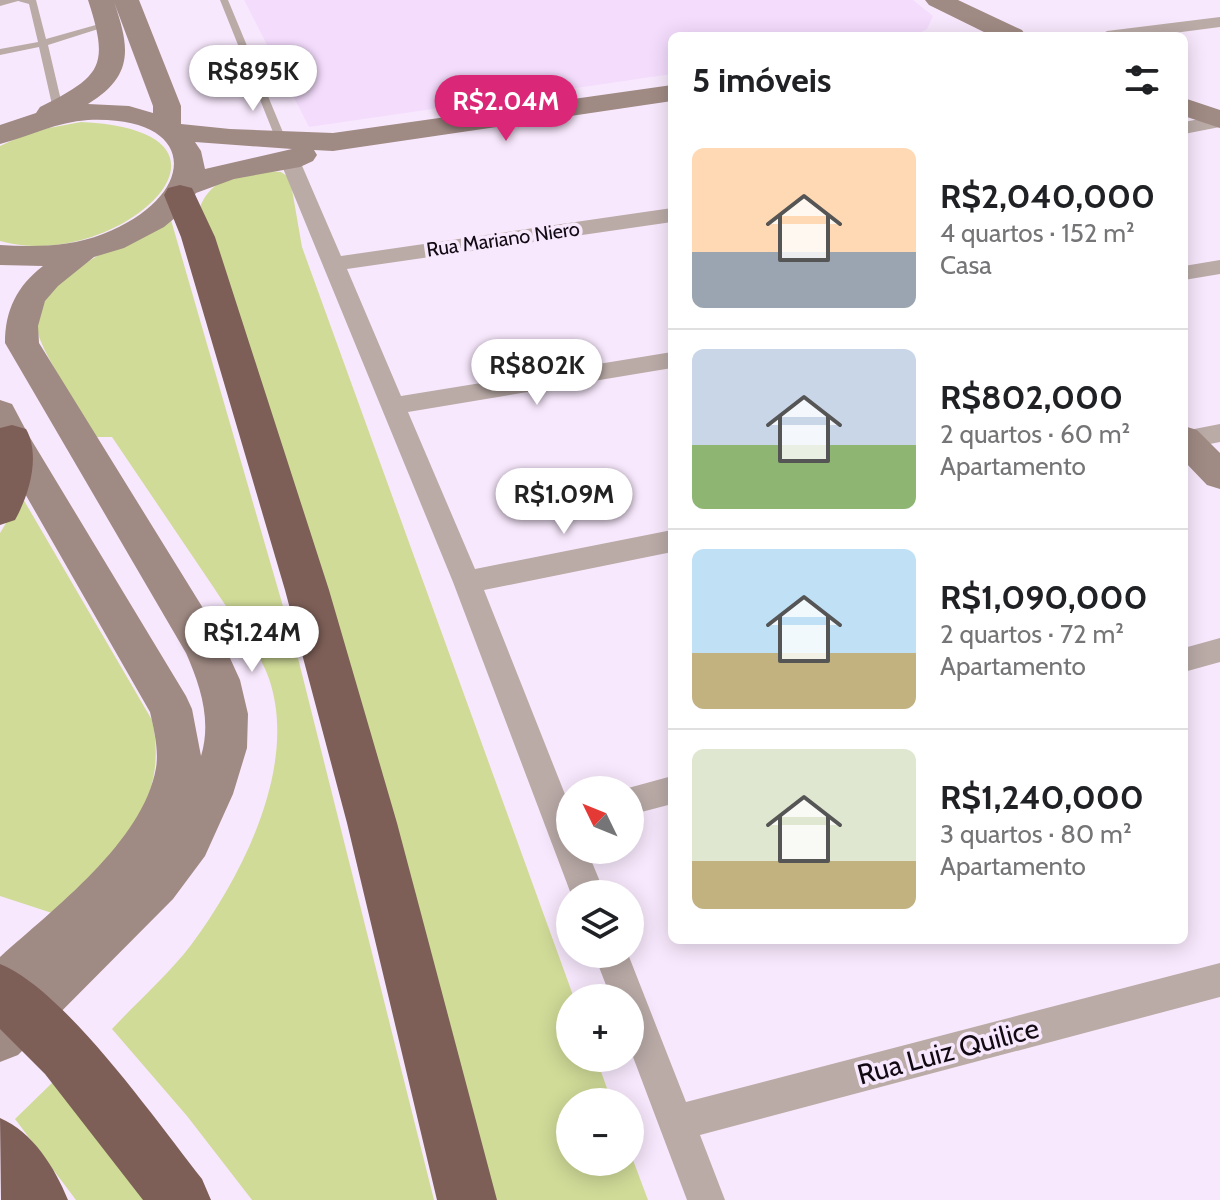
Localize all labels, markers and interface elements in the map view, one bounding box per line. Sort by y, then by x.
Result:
pin: R$895K [188,45,318,113]
text: R$895K [207,55,299,87]
icon: filters [1120,58,1164,102]
text: 5 imóveis [692,59,831,101]
pin: R$2.04M [432,75,580,143]
text: R$2.04M [453,85,559,117]
text: R$2,040,000 [940,175,1155,217]
icon: home [756,180,852,276]
street label: Rua Mariano Niero [425,216,581,262]
text: 4 quartos · 152 m² [940,217,1135,249]
text: Casa [940,249,992,281]
pin: R$802K [472,339,602,407]
text: R$802K [489,349,585,381]
text: R$802,000 [940,376,1123,418]
icon: home [756,381,852,477]
text: 2 quartos · 60 m² [940,418,1130,450]
text: Apartamento [940,450,1086,482]
pin: R$1.09M [490,468,638,536]
text: R$1.09M [514,478,614,510]
text: R$1,090,000 [940,576,1147,618]
icon: home [756,581,852,677]
pin: R$1.24M [178,606,326,674]
text: R$1.24M [203,616,301,648]
text: 2 quartos · 72 m² [940,618,1124,650]
text: Apartamento [940,650,1086,682]
north arrow [556,776,644,864]
map controls [556,776,644,1176]
text: R$1,240,000 [940,776,1144,818]
icon: home [756,781,852,877]
text: 3 quartos · 80 m² [940,818,1132,850]
text: Apartamento [940,850,1086,882]
button: layers [556,880,644,968]
button: + [556,984,644,1072]
street label: Rua Luiz Quilice [854,1010,1042,1092]
button: − [556,1088,644,1176]

